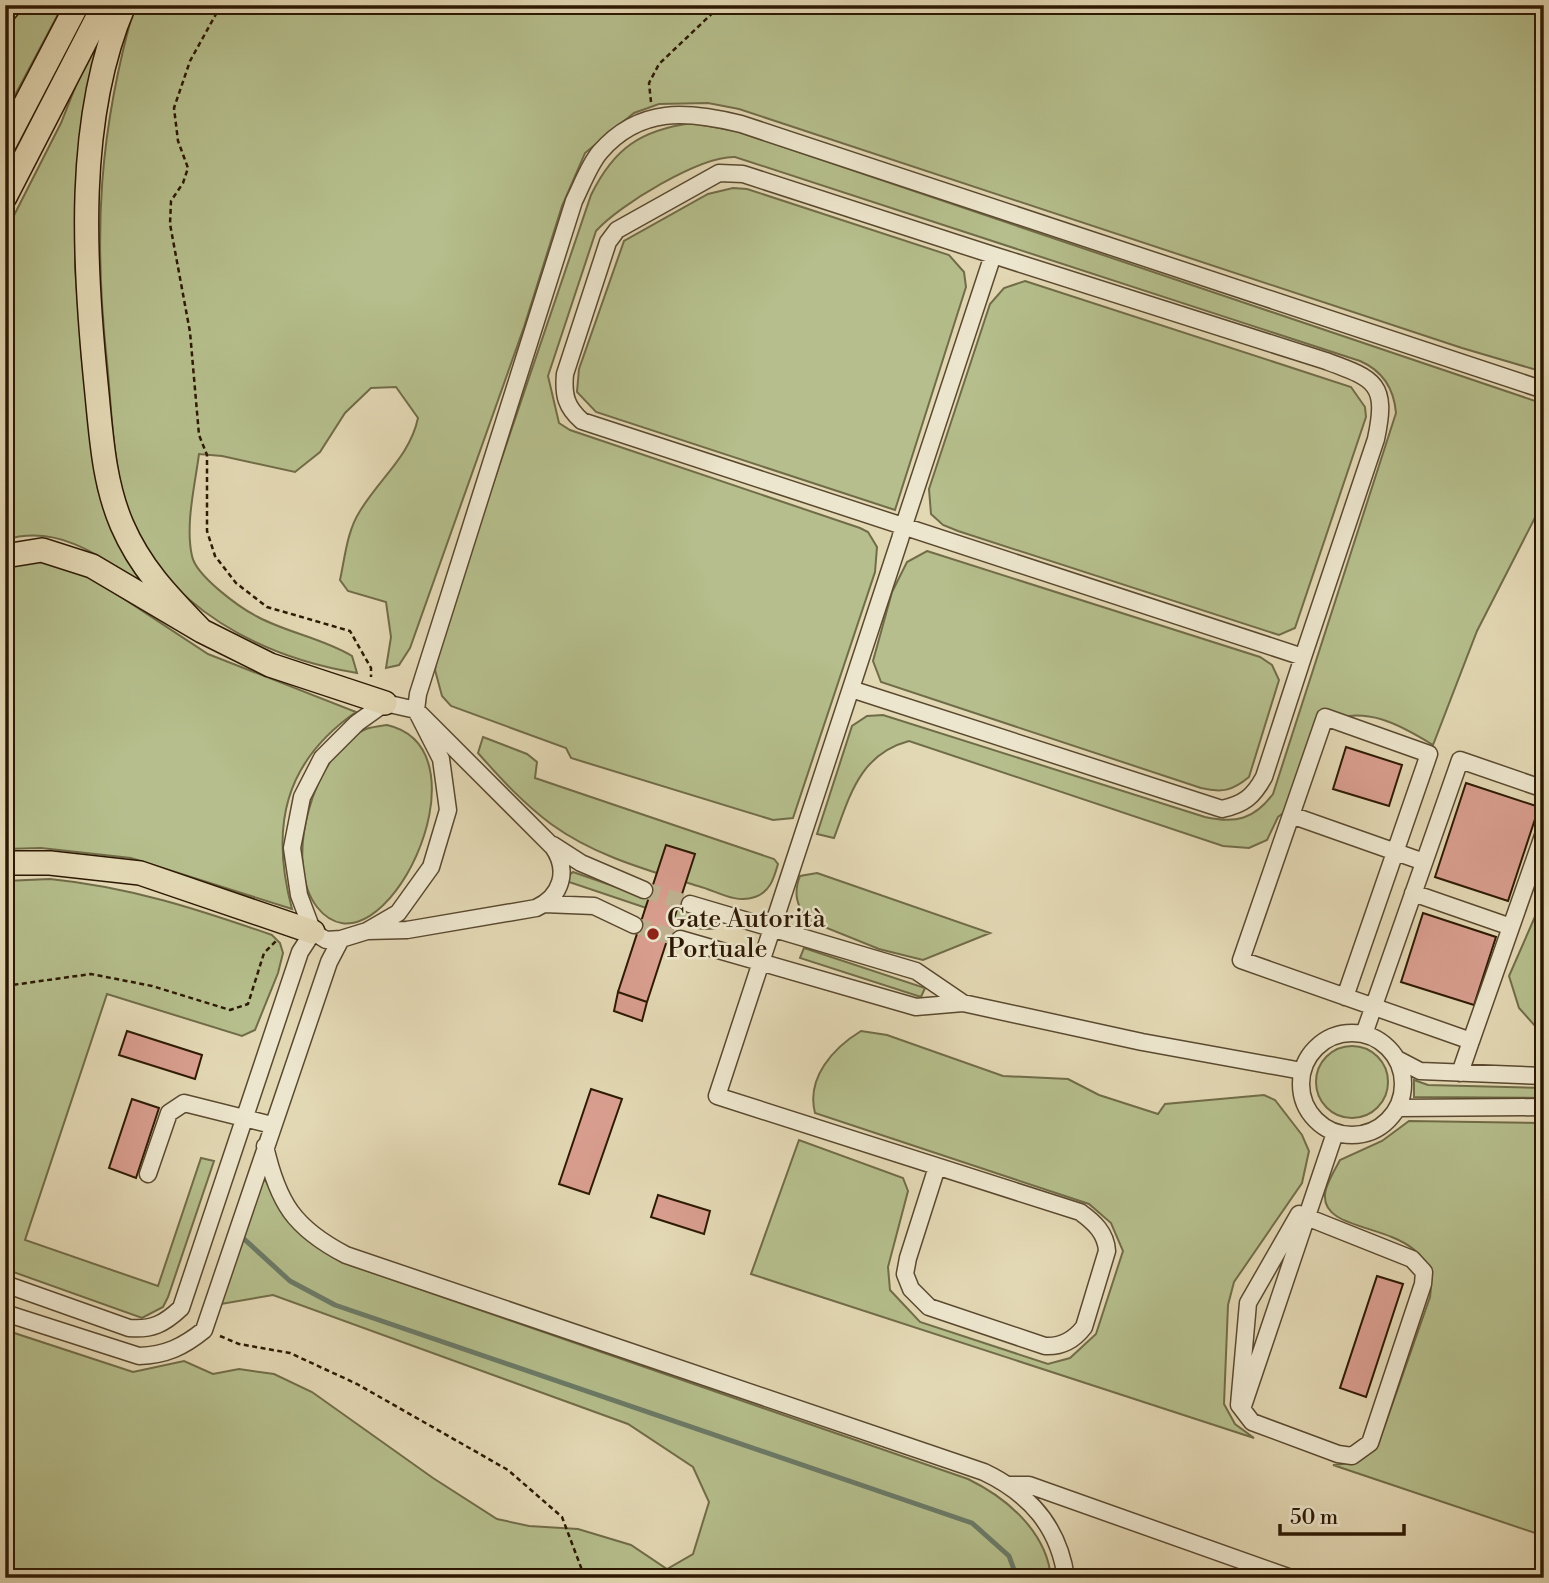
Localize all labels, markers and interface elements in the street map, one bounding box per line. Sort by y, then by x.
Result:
place label: Gate Autorità Portuale [667,903,826,965]
marker: Gate Autorità Portuale [645,926,661,942]
scale bar [1280,1492,1404,1536]
text: 50 m [1290,1505,1338,1531]

